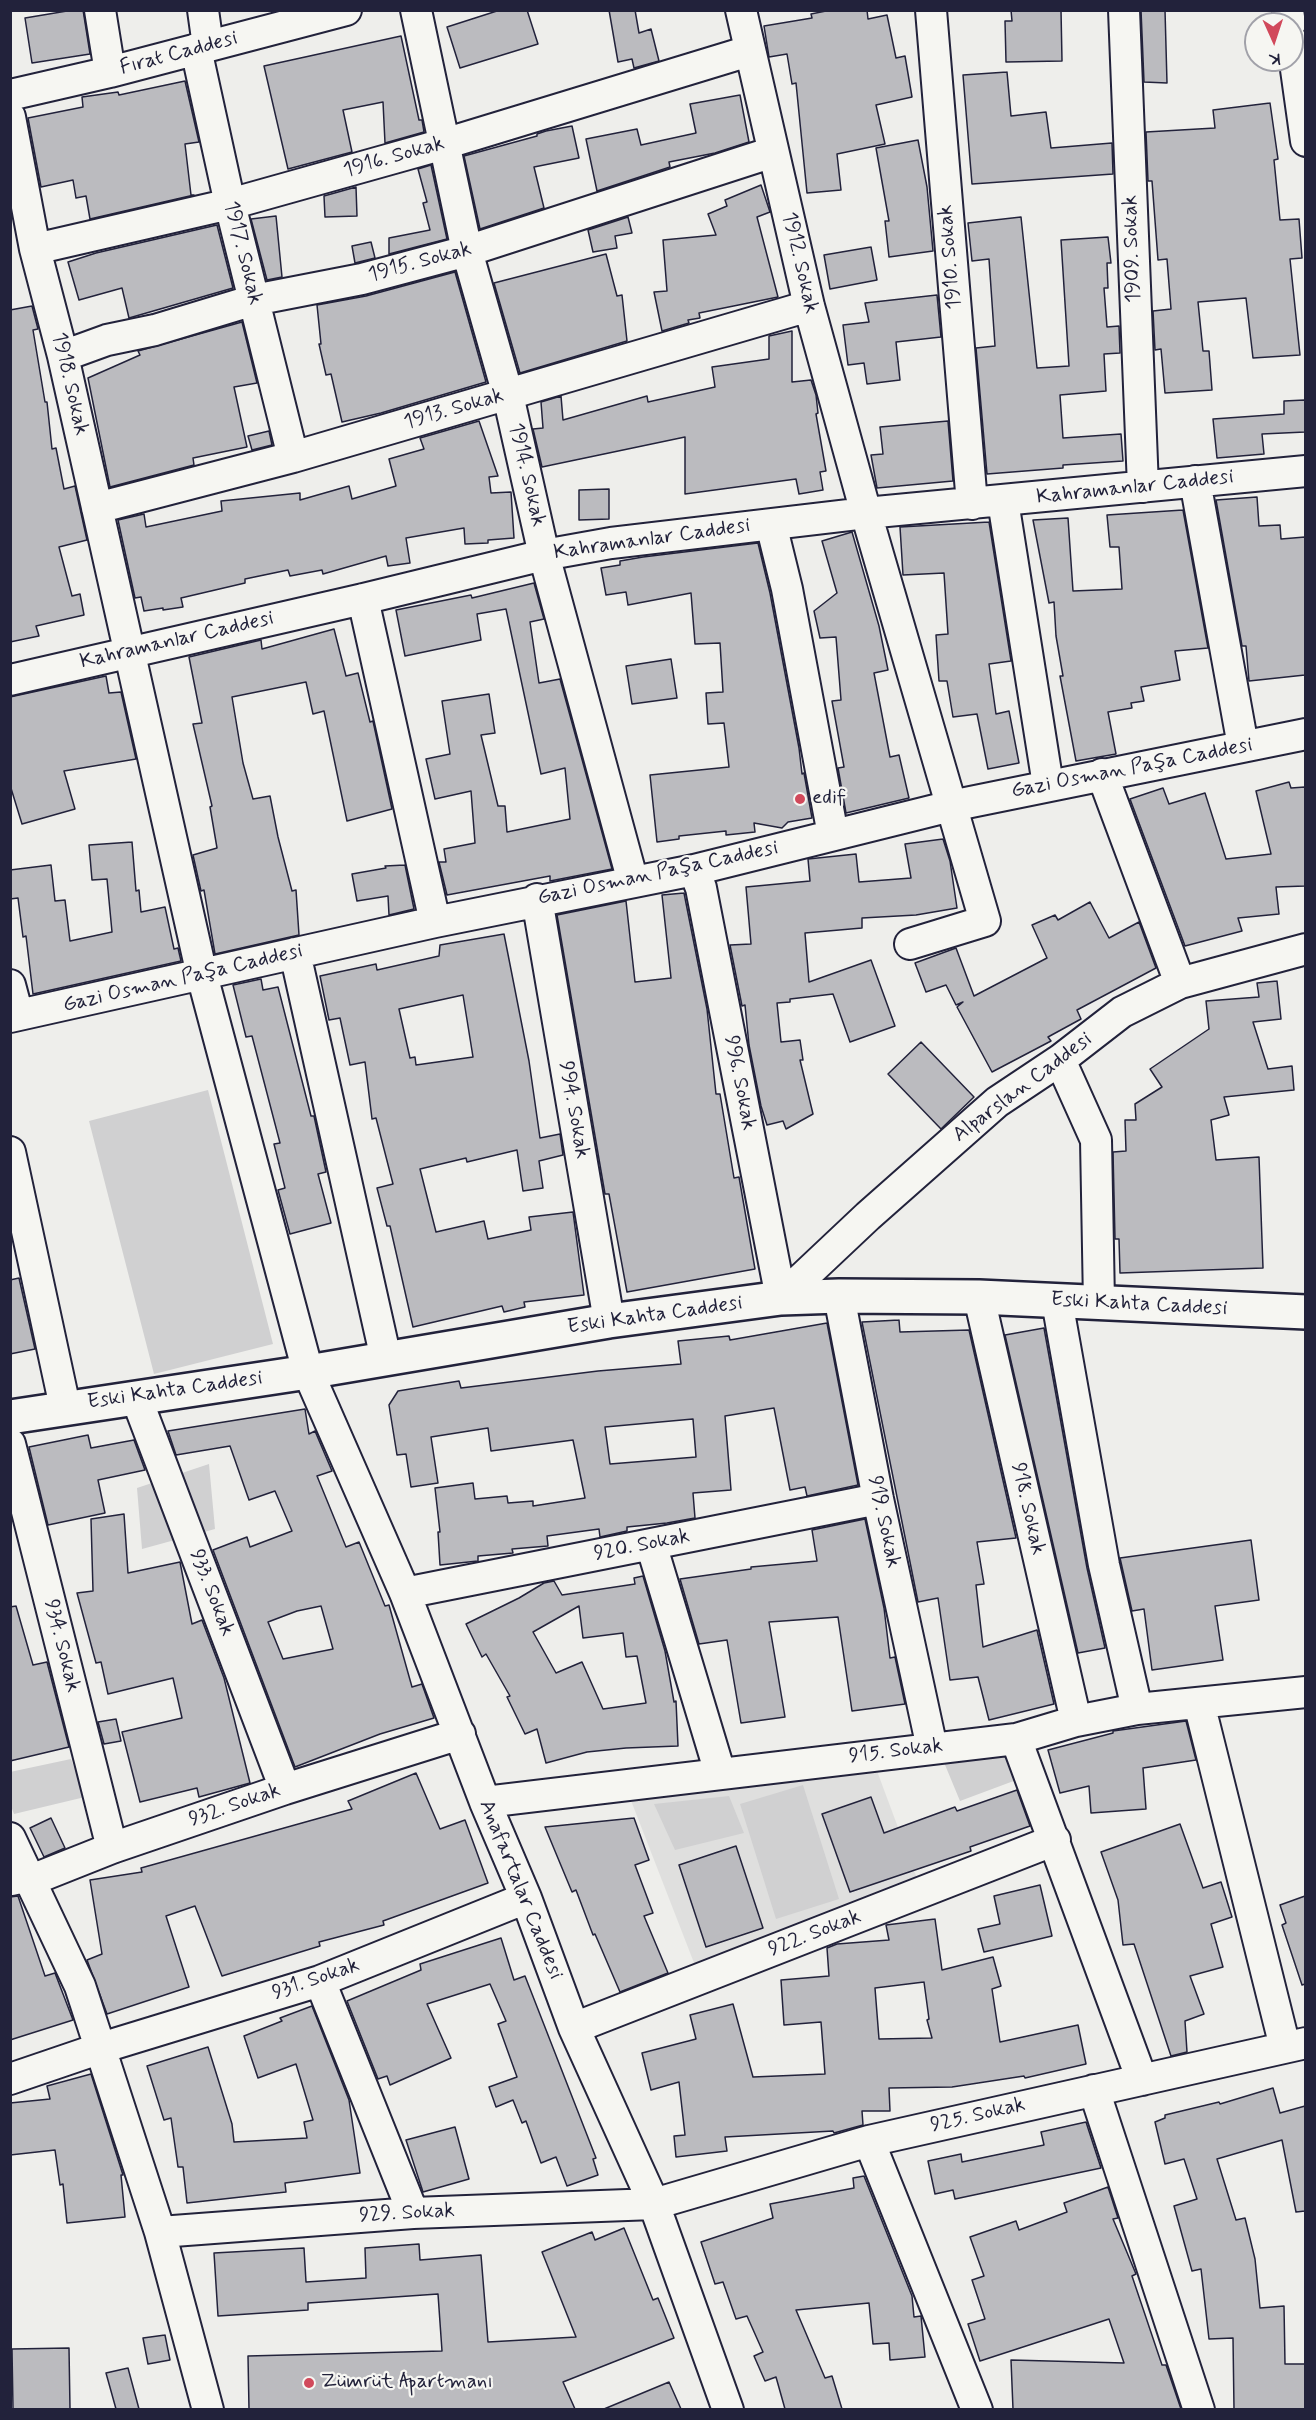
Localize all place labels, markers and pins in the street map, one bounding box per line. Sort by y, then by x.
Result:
place label: edif [812,786,846,812]
marker: edif [793,792,807,806]
place label: Zümrüt Apartmanı [321,2370,493,2396]
marker: Zümrüt Apartmanı [302,2376,316,2390]

